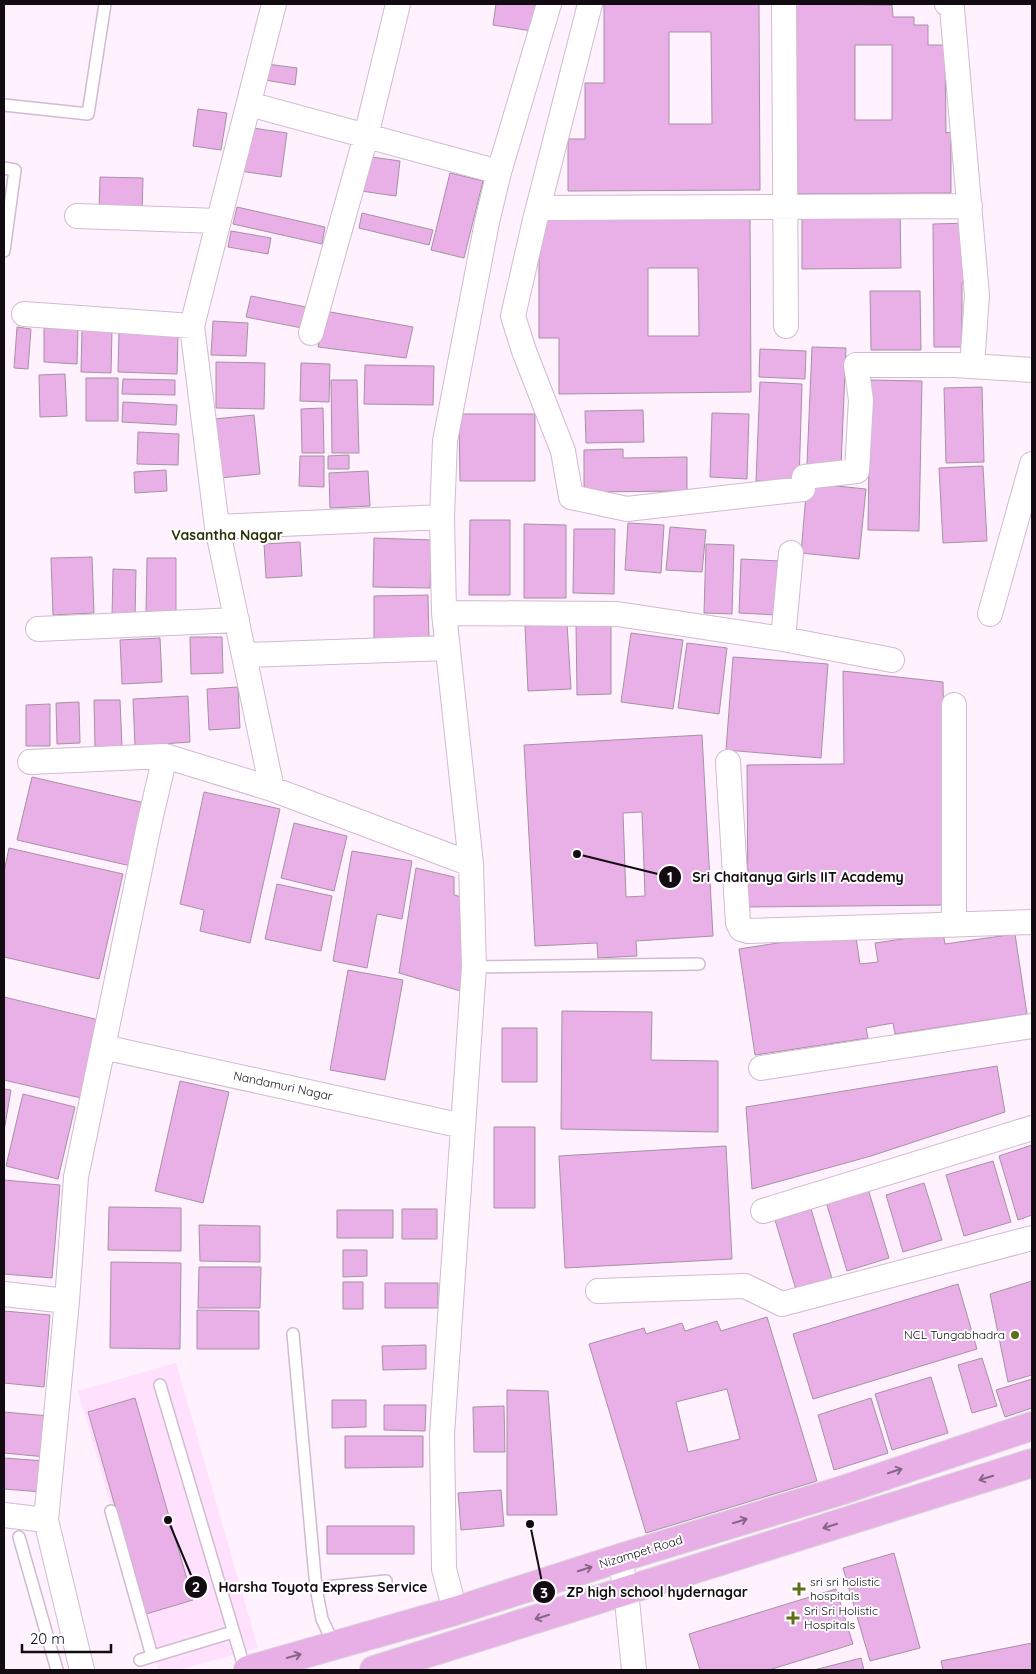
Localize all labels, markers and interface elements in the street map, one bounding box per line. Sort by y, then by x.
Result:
district label: Vasantha Nagar [171,526,283,544]
callout: Sri Chaitanya Girls IIT Academy [658,863,914,892]
text: 1 [667,867,673,886]
text: Sri Chaitanya Girls IIT Academy [692,868,904,886]
street label: Nandamuri Nagar [232,1068,334,1103]
place label: NCL Tungabhadra [904,1327,1005,1342]
marker: NCL Tungabhadra [1009,1329,1021,1341]
one-way arrow [886,1466,902,1476]
one-way arrow [978,1473,994,1483]
one-way arrow [732,1516,748,1526]
one-way arrow [823,1521,839,1531]
street label: Nizampet Road [597,1532,684,1571]
one-way arrow [577,1564,593,1574]
callout: Harsha Toyota Express Service [183,1572,437,1601]
place label: sri sri holistic hospitals [810,1574,880,1603]
text: 2 [192,1577,200,1596]
text: Harsha Toyota Express Service [219,1578,427,1596]
callout: ZP high school hydernagar [531,1578,758,1607]
marker: sri sri holistic hospitals [792,1582,806,1596]
text: 3 [540,1583,548,1602]
text: ZP high school hydernagar [566,1583,748,1601]
place label: Sri Sri Holistic Hospitals [804,1603,878,1632]
marker: Sri Sri Holistic Hospitals [786,1611,800,1625]
one-way arrow [535,1613,550,1622]
scale bar [22,1622,111,1654]
text: 20 m [30,1629,65,1648]
one-way arrow [286,1651,302,1661]

